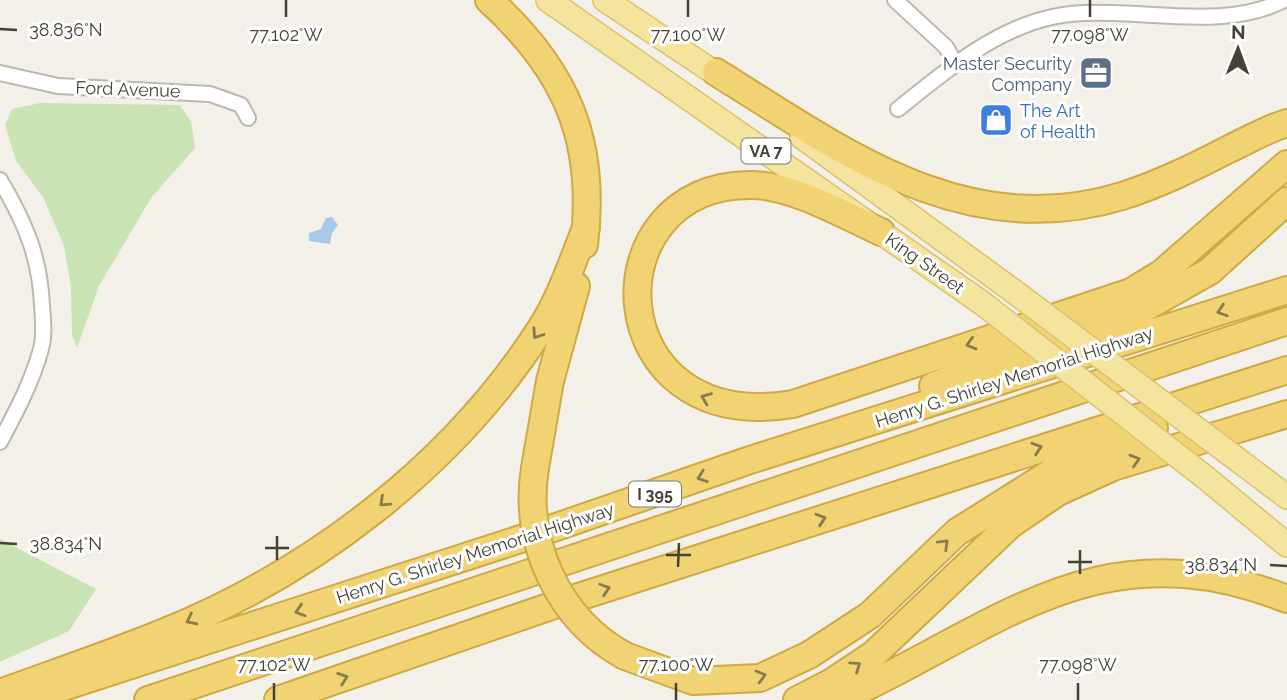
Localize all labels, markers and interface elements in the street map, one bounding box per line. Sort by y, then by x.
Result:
north arrow [1203,14,1273,84]
text: 38.836°N [29,19,103,40]
text: N [1231,21,1246,43]
text: 77.102°W [250,24,323,45]
text: 77.100°W [651,24,725,45]
text: 77.098°W [1051,24,1129,45]
place label: Master Security Company [943,53,1072,95]
office icon: Master Security Company [1077,54,1115,92]
street label: Ford Avenue [75,77,181,101]
place label: The Art of Health [1020,100,1096,142]
shop icon: The Art of Health [977,101,1015,139]
road number: VA 7 [742,139,790,164]
street label: King Street [881,228,969,298]
one-way arrow [1216,303,1229,317]
street label: Henry G. Shirley Memorial Highway [873,322,1156,432]
one-way arrow [533,326,545,339]
one-way arrow [966,336,978,351]
one-way arrow [701,392,713,406]
one-way arrow [1031,442,1043,456]
one-way arrow [1128,454,1140,469]
one-way arrow [697,469,709,483]
road number: I 395 [629,481,681,506]
one-way arrow [379,493,392,506]
street label: Henry G. Shirley Memorial Highway [334,498,617,608]
one-way arrow [815,513,827,527]
text: 38.834°N [30,533,102,554]
one-way arrow [936,540,949,553]
text: 38.834°N [1185,554,1257,575]
one-way arrow [598,583,610,597]
one-way arrow [295,603,307,617]
one-way arrow [186,611,198,625]
text: 77.102°W [238,654,311,675]
text: 77.100°W [639,654,713,675]
text: 77.098°W [1039,654,1117,675]
one-way arrow [848,662,861,674]
one-way arrow [755,669,767,684]
one-way arrow [336,672,349,686]

